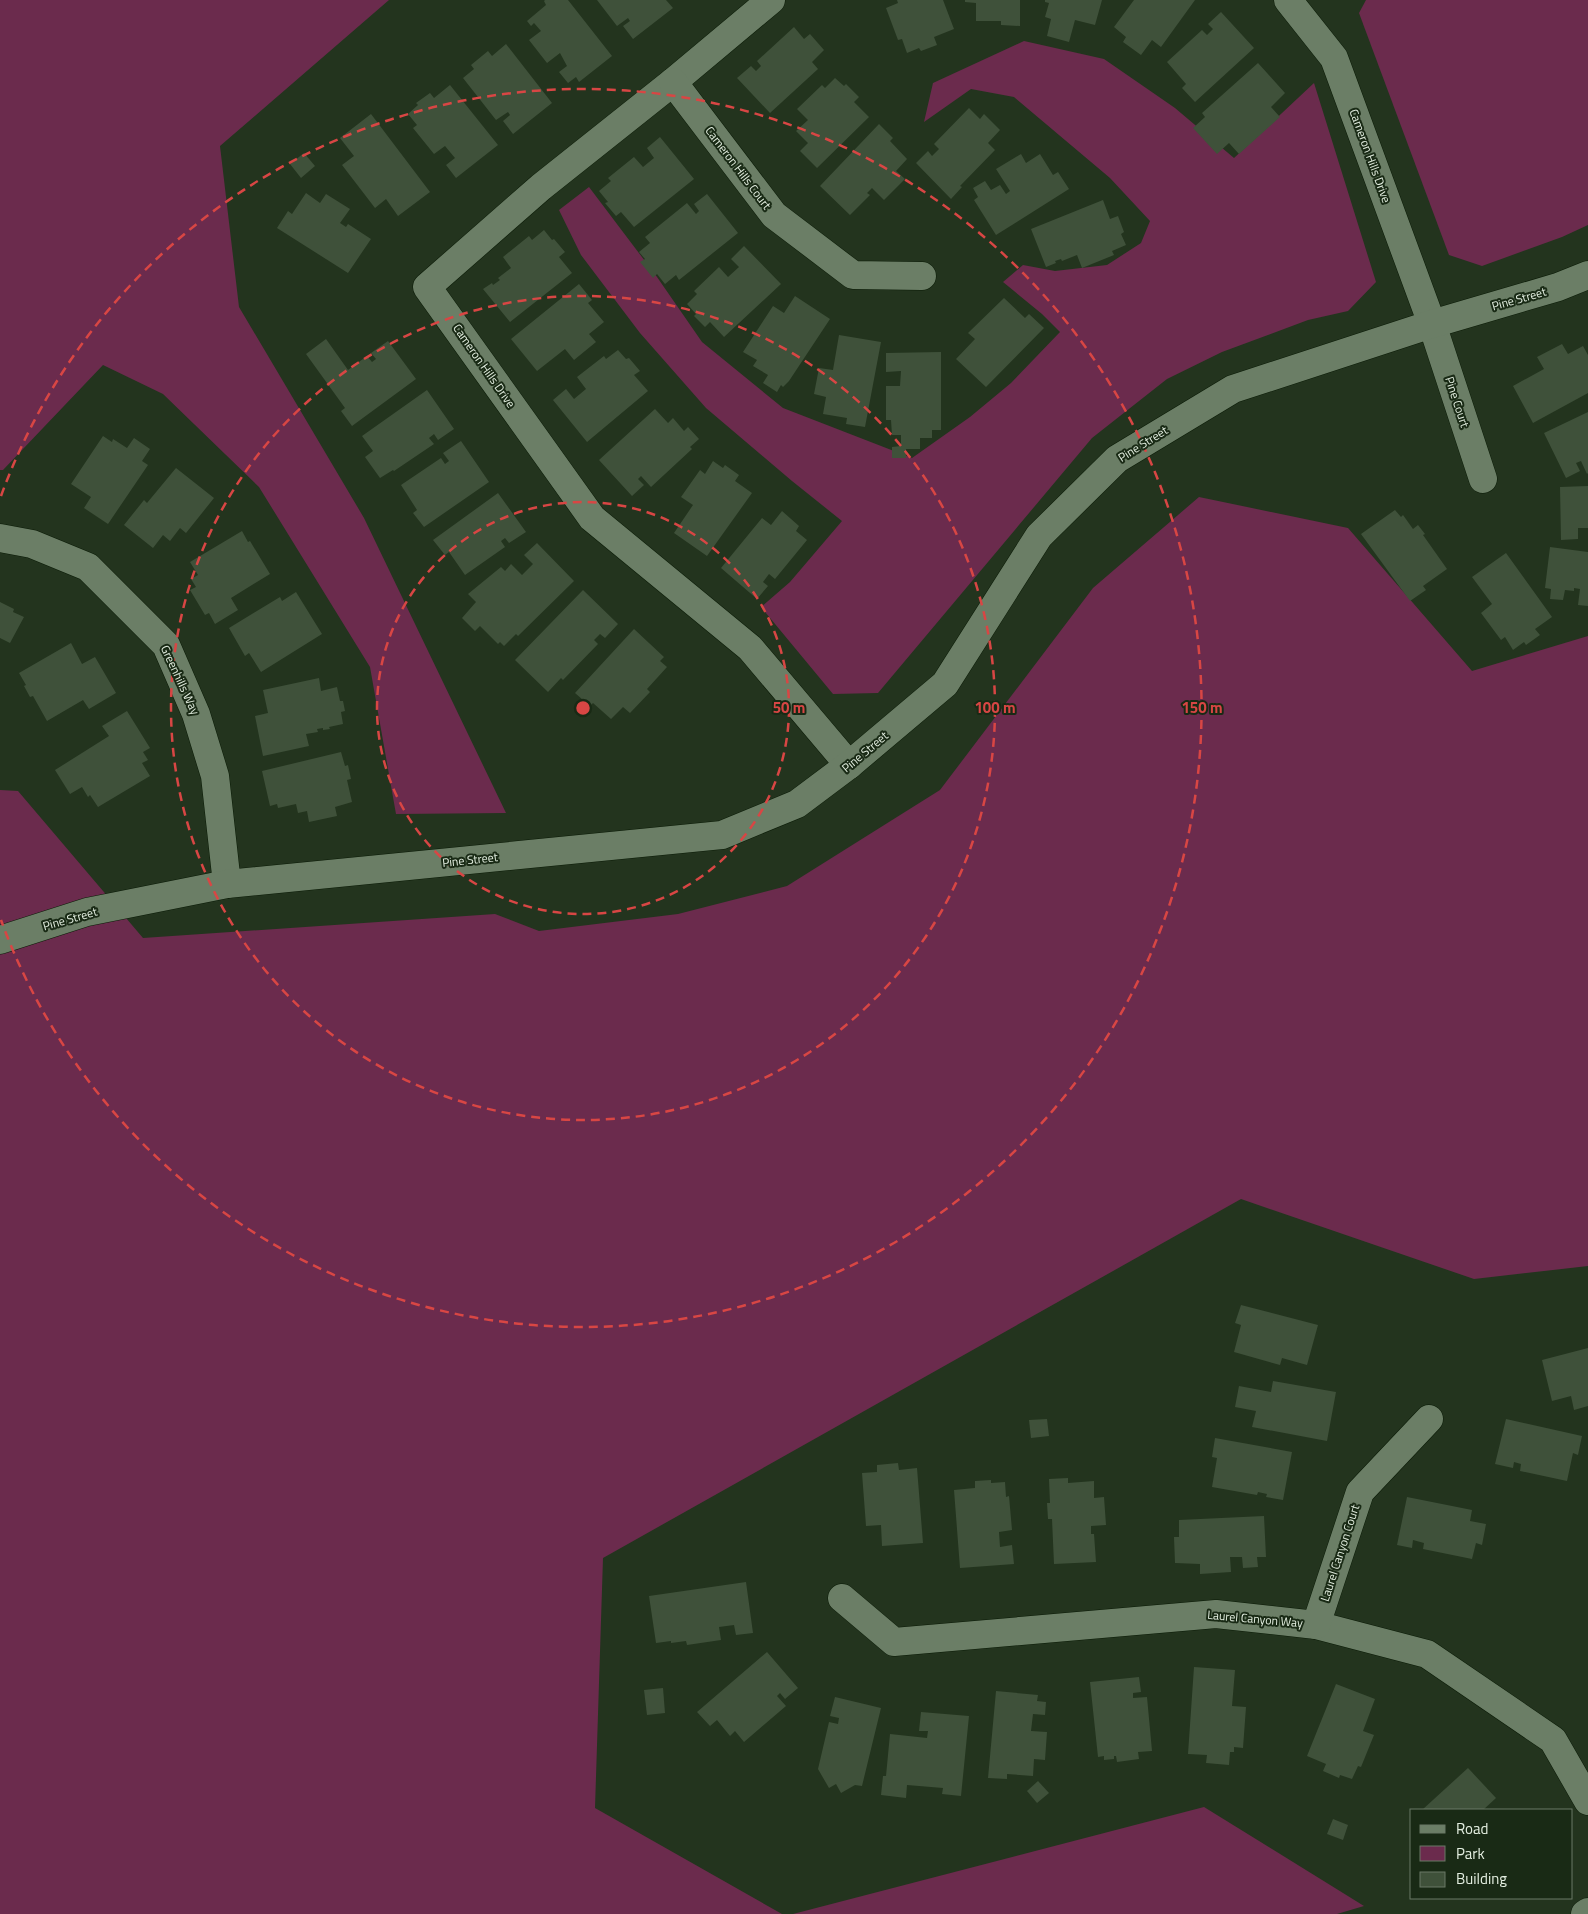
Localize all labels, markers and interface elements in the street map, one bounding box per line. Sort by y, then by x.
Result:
street label: Cameron Hills Drive [1345,106,1396,206]
street label: Cameron Hills Court [701,122,777,214]
street label: Pine Street [1489,281,1549,315]
street label: Cameron Hills Drive [448,320,521,412]
street label: Pine Court [1440,374,1475,430]
street label: Pine Street [1114,420,1172,466]
street label: Greenhills Way [156,642,205,718]
text: 50 m [773,696,805,719]
text: 100 m [974,696,1016,719]
text: 150 m [1181,696,1223,719]
centre of rings [574,699,592,717]
street label: Pine Street [837,726,893,777]
street label: Pine Street [441,847,499,872]
street label: Pine Street [40,901,100,935]
street label: Laurel Canyon Court [1315,1501,1364,1604]
street label: Laurel Canyon Way [1206,1605,1304,1632]
legend [1410,1809,1573,1899]
text: Road [1456,1817,1488,1840]
text: Park [1456,1842,1485,1865]
text: Building [1456,1867,1507,1890]

